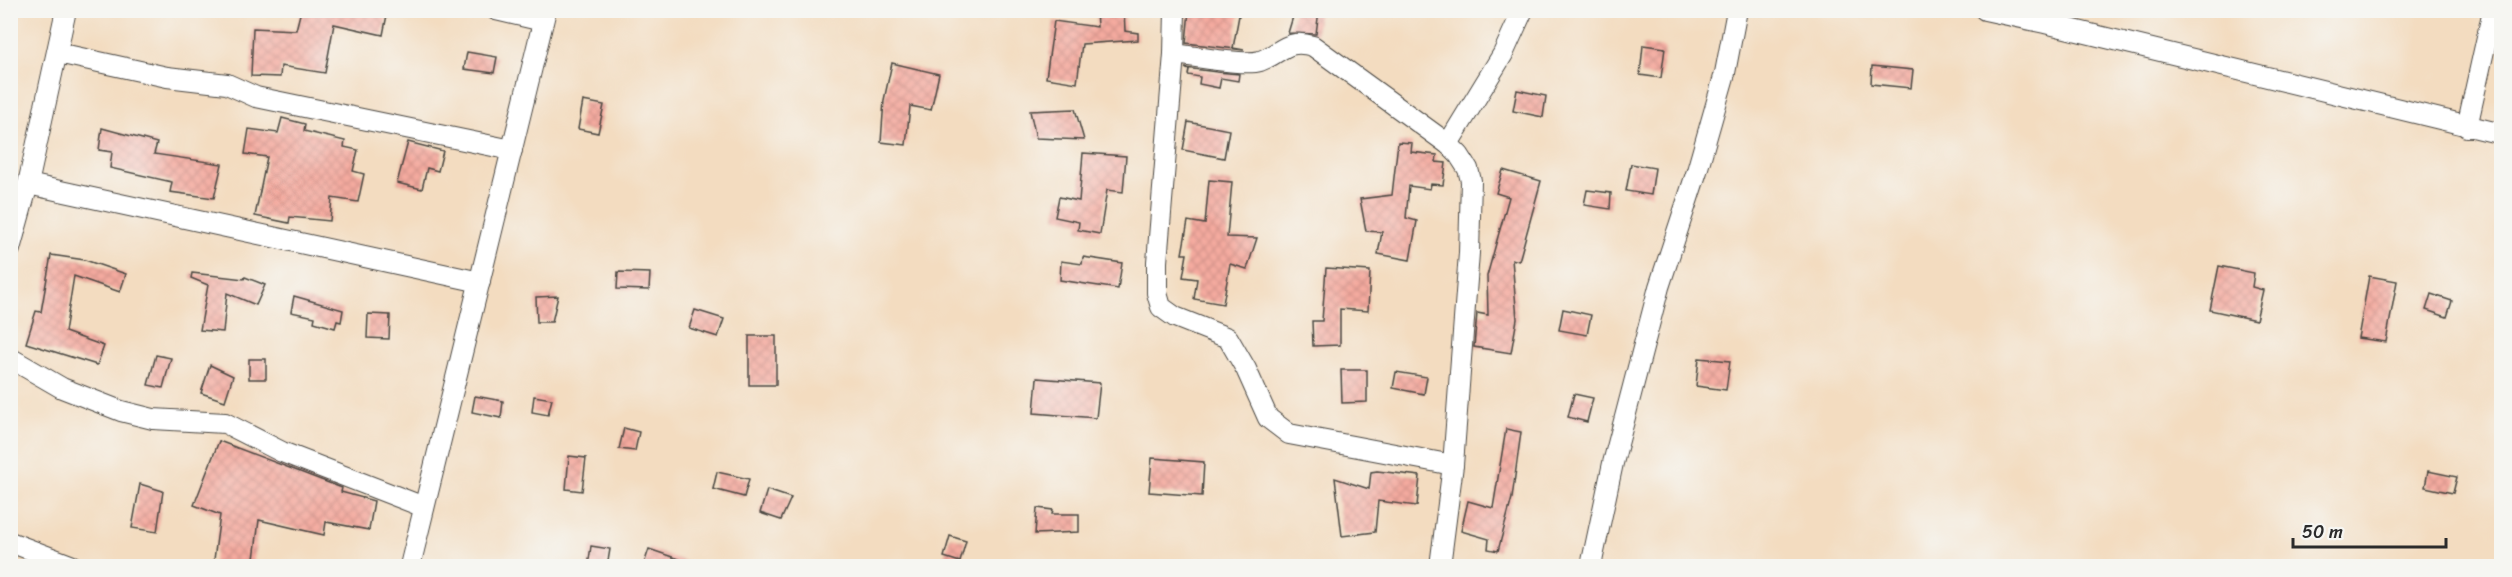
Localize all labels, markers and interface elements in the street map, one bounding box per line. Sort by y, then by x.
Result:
scale bar [2293,511,2446,549]
text: 50 m [2302,516,2343,548]

